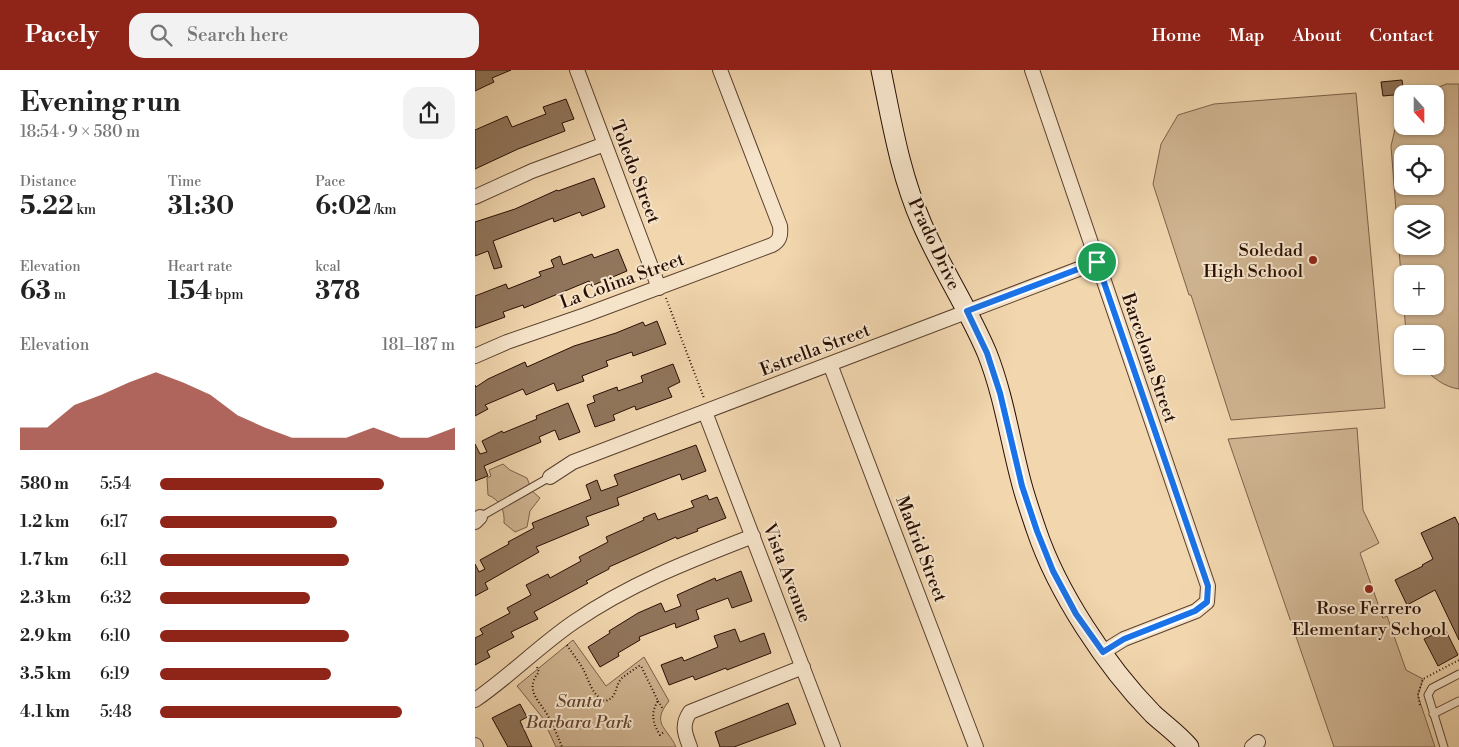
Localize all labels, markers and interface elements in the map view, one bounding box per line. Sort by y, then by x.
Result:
search box [129,13,479,58]
text: Pacely [25,20,99,50]
icon: search [147,21,175,49]
text: Search here [187,23,288,47]
text: Home [1152,24,1201,47]
text: Map [1229,24,1265,47]
text: About [1293,24,1342,47]
text: Contact [1370,24,1434,47]
text: Evening run [20,85,181,120]
north arrow [1394,85,1444,135]
map controls [1394,85,1444,375]
button: share [403,87,455,139]
street label: Toledo Street [605,117,665,227]
text: 18:54 · 9 × 580 m [20,122,140,142]
button: locate [1394,145,1444,195]
text: Distance [20,173,77,191]
text: Time [168,173,201,191]
text: Pace [315,173,345,191]
text: 5.22 [20,191,74,222]
text: 31:30 [168,191,234,222]
text: 6:02 [315,191,371,222]
street label: Prado Drive [903,194,965,294]
text: km [74,201,96,219]
text: /km [371,201,397,219]
button: layers [1394,205,1444,255]
place label: Soledad High School [1203,239,1304,283]
pin [1076,241,1118,283]
street label: La Colina Street [557,248,688,314]
icon: arrive [1083,248,1111,276]
marker: Soledad High School [1307,254,1319,266]
text: Elevation [20,258,81,276]
text: Heart rate [168,258,232,276]
text: kcal [315,258,341,276]
button: + [1394,265,1444,315]
text: 63 [20,276,51,307]
text: 154 [168,276,212,307]
text: 378 [315,276,360,307]
text: m [51,286,66,304]
text: bpm [212,286,244,304]
street label: Barcelona Street [1116,289,1182,426]
street label: Estrella Street [757,318,874,382]
button: − [1394,325,1444,375]
text: Elevation [20,335,89,355]
text: 181–187 m [382,335,455,355]
text: 580 m [20,474,69,494]
text: 5:54 [100,474,131,494]
street label: Madrid Street [890,493,952,606]
text: 1.2 km [20,512,69,532]
text: 6:17 [100,512,127,532]
street label: Vista Avenue [757,519,816,626]
text: 1.7 km [20,550,69,570]
text: 6:11 [100,550,128,570]
marker: Rose Ferrero Elementary School [1363,583,1375,595]
text: 2.3 km [20,588,71,608]
text: 6:32 [100,588,131,608]
place label: Rose Ferrero Elementary School [1292,597,1447,641]
text: 2.9 km [20,626,71,646]
text: 6:10 [100,626,130,646]
text: 3.5 km [20,664,71,684]
text: 6:19 [100,664,129,684]
park label: Santa Barbara Park [525,690,632,734]
text: 4.1 km [20,702,70,722]
text: 5:48 [100,702,132,722]

